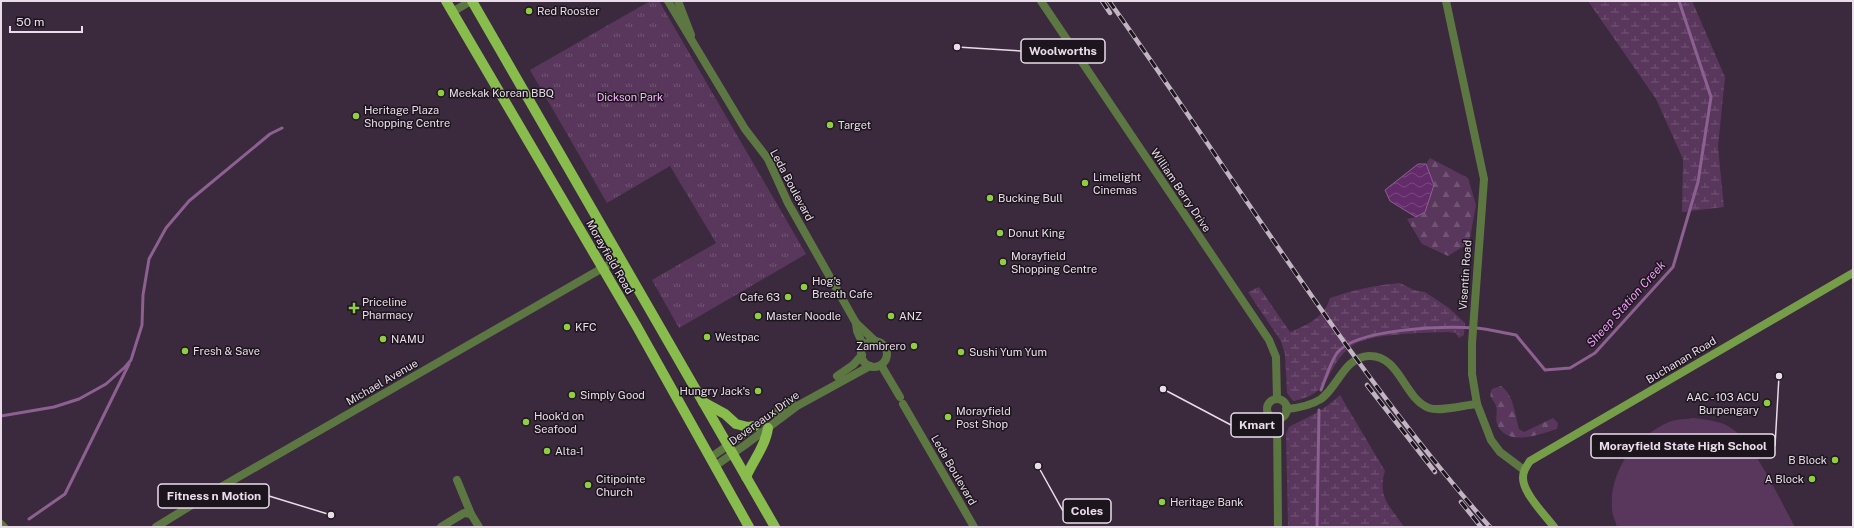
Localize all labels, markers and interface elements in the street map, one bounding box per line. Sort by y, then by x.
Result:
place label: Red Rooster [537,5,600,17]
marker: Red Rooster [524,6,534,16]
scale bar [10,8,82,34]
text: 50 m [16,15,44,29]
callout: Woolworths [1021,39,1105,63]
text: Woolworths [1029,44,1097,58]
place label: Meekak Korean BBQ [449,87,554,99]
marker: Meekak Korean BBQ [436,88,446,98]
park label: Dickson Park [597,91,663,103]
place label: Heritage Plaza Shopping Centre [364,104,450,129]
marker: Heritage Plaza Shopping Centre [351,111,361,121]
place label: Target [838,119,871,131]
marker: Target [825,120,835,130]
street label: William Berry Drive [1149,146,1213,234]
street label: Leda Boulevard [768,147,816,223]
place label: Limelight Cinemas [1093,171,1141,196]
marker: Limelight Cinemas [1080,178,1090,188]
place label: Bucking Bull [998,192,1063,204]
marker: Bucking Bull [985,193,995,203]
street label: Morayfield Road [584,218,636,296]
place label: Donut King [1008,227,1065,239]
marker: Donut King [995,228,1005,238]
street label: Visentin Road [1457,240,1473,310]
place label: Morayfield Shopping Centre [1011,250,1097,275]
marker: Morayfield Shopping Centre [998,257,1008,267]
water label: Sheep Station Creek [1584,258,1669,350]
place label: Hog's Breath Cafe [812,275,873,300]
marker: Hog's Breath Cafe [799,282,809,292]
place label: Cafe 63 [740,291,780,303]
marker: Cafe 63 [783,292,793,302]
place label: Priceline Pharmacy [362,296,413,321]
marker: Priceline Pharmacy [349,303,359,313]
place label: Master Noodle [766,310,841,322]
place label: ANZ [899,310,922,322]
marker: Master Noodle [753,311,763,321]
marker: ANZ [886,311,896,321]
place label: KFC [575,321,597,333]
marker: KFC [562,322,572,332]
place label: Westpac [715,331,759,343]
marker: Westpac [702,332,712,342]
place label: NAMU [391,333,425,345]
marker: NAMU [378,334,388,344]
street label: Buchanan Road [1644,334,1718,386]
place label: Zambrero [856,340,906,352]
marker: Zambrero [909,341,919,351]
place label: Fresh & Save [193,345,260,357]
marker: Fresh & Save [180,346,190,356]
place label: Sushi Yum Yum [969,346,1047,358]
marker: Sushi Yum Yum [956,347,966,357]
street label: Michael Avenue [344,357,420,407]
place label: Hungry Jack's [680,385,750,397]
marker: Hungry Jack's [753,386,763,396]
place label: Simply Good [580,389,645,401]
street label: Devereaux Drive [727,389,801,447]
marker: Simply Good [567,390,577,400]
place label: AAC - 103 ACU Burpengary [1686,391,1759,416]
marker: AAC - 103 ACU Burpengary [1762,398,1772,408]
place label: Morayfield Post Shop [956,405,1011,430]
place label: Hook'd on Seafood [534,410,584,435]
marker: Morayfield Post Shop [943,412,953,422]
callout: Kmart [1231,413,1283,437]
marker: Hook'd on Seafood [521,417,531,427]
text: Kmart [1239,418,1275,432]
street label: Leda Boulevard [929,433,979,507]
callout: Morayfield State High School [1591,434,1775,458]
text: Morayfield State High School [1599,439,1767,453]
place label: Alta-1 [555,445,584,457]
marker: Alta-1 [542,446,552,456]
place label: B Block [1788,454,1827,466]
marker: B Block [1830,455,1840,465]
place label: Citipointe Church [596,473,645,498]
place label: A Block [1765,473,1804,485]
marker: A Block [1807,474,1817,484]
marker: Citipointe Church [583,480,593,490]
callout: Fitness n Motion [158,484,269,508]
text: Fitness n Motion [167,489,261,503]
place label: Heritage Bank [1170,496,1243,508]
marker: Heritage Bank [1157,497,1167,507]
callout: Coles [1063,499,1111,523]
text: Coles [1071,504,1103,518]

